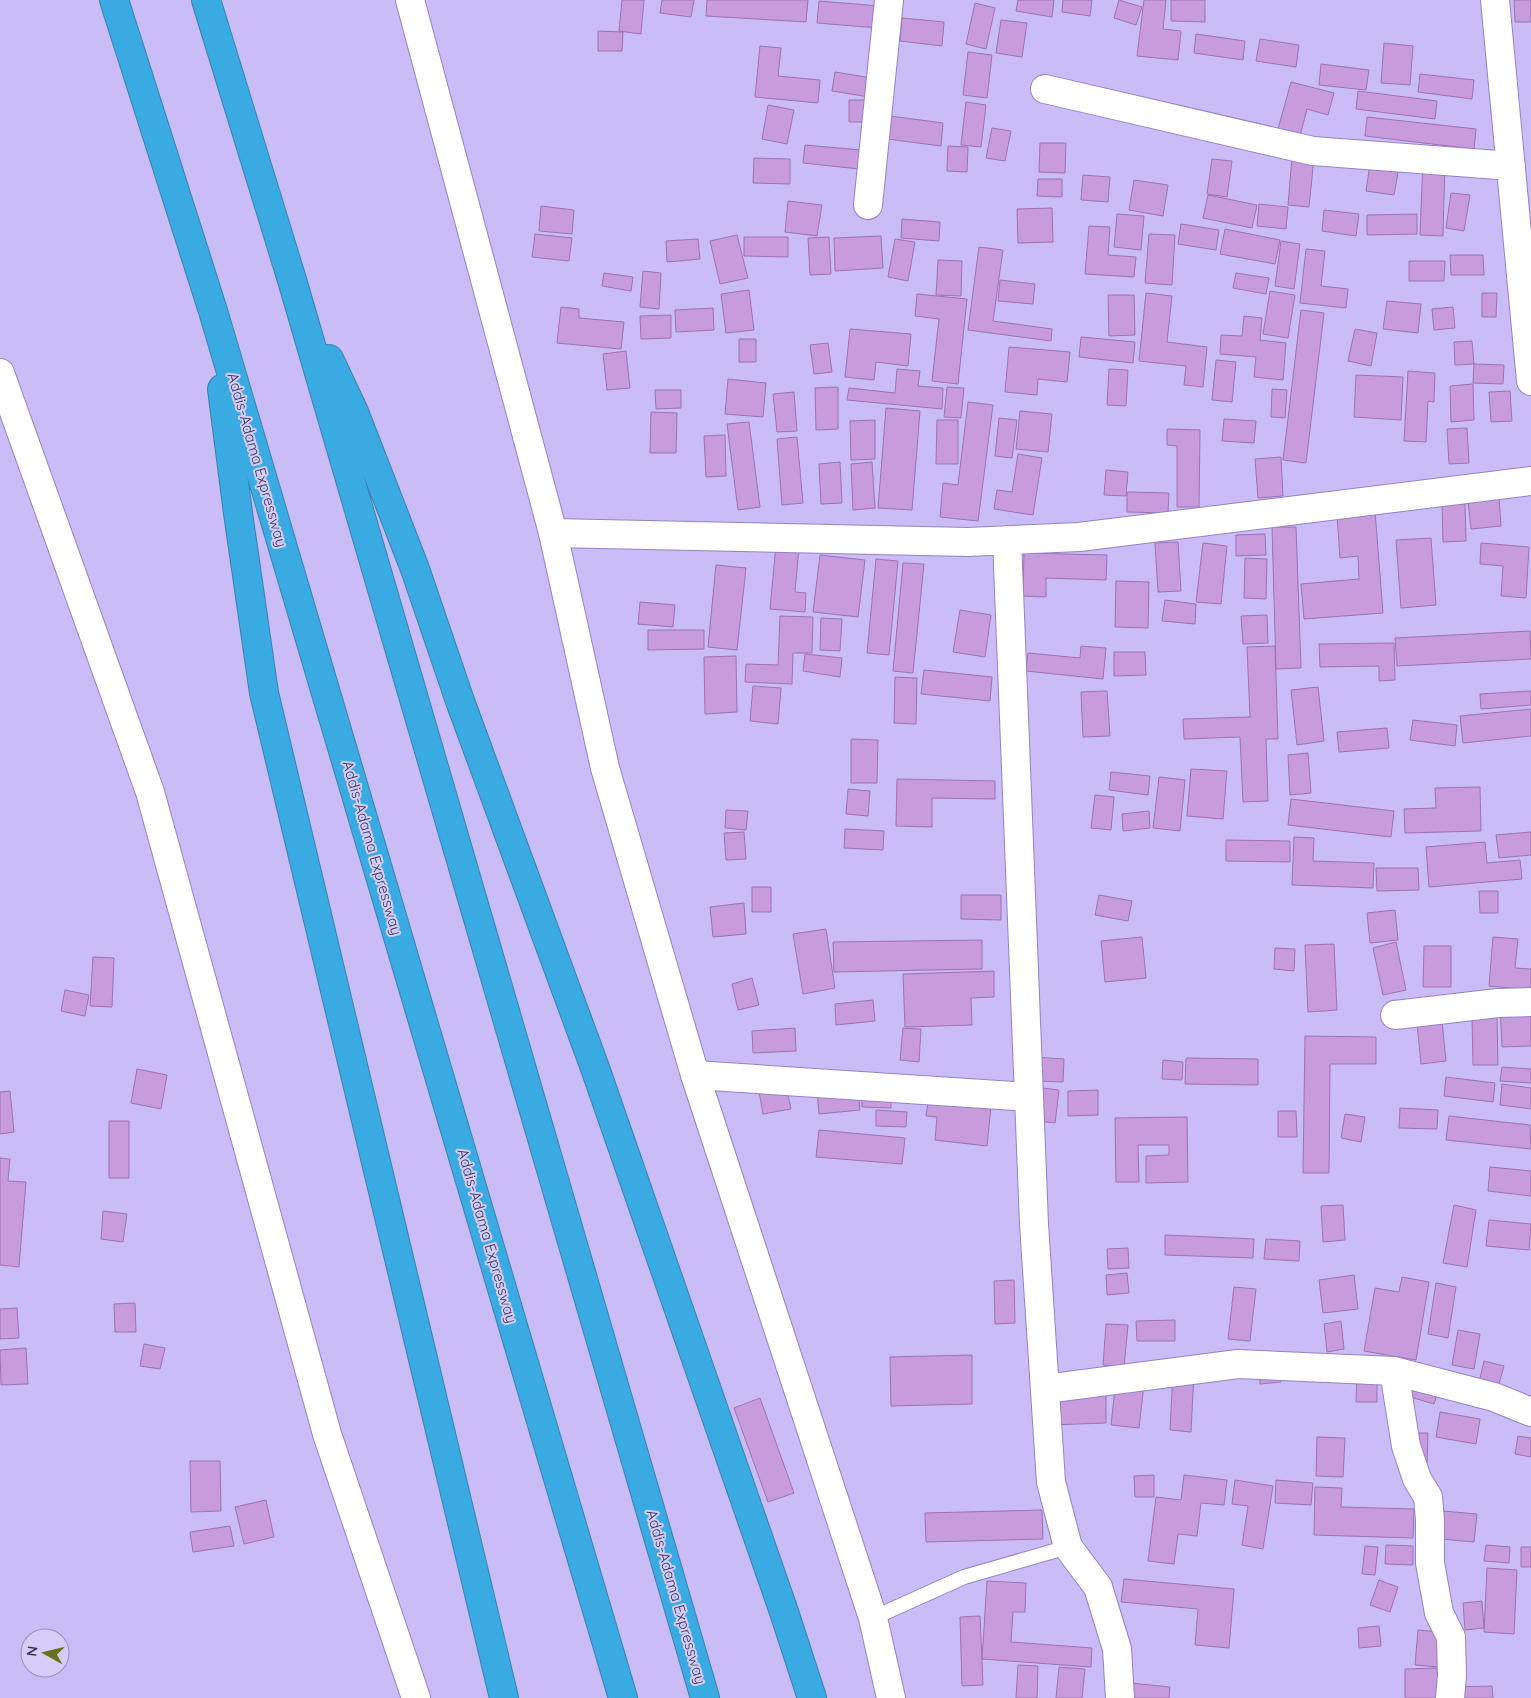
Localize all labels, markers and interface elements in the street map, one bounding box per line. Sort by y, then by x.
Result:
street label: Addis-Adama Expressway [223,370,291,549]
street label: Addis-Adama Expressway [338,758,406,937]
street label: Addis-Adama Expressway [453,1146,521,1325]
street label: Addis-Adama Expressway [642,1507,710,1686]
north arrow [20,1628,70,1678]
text: N [22,1645,42,1658]

